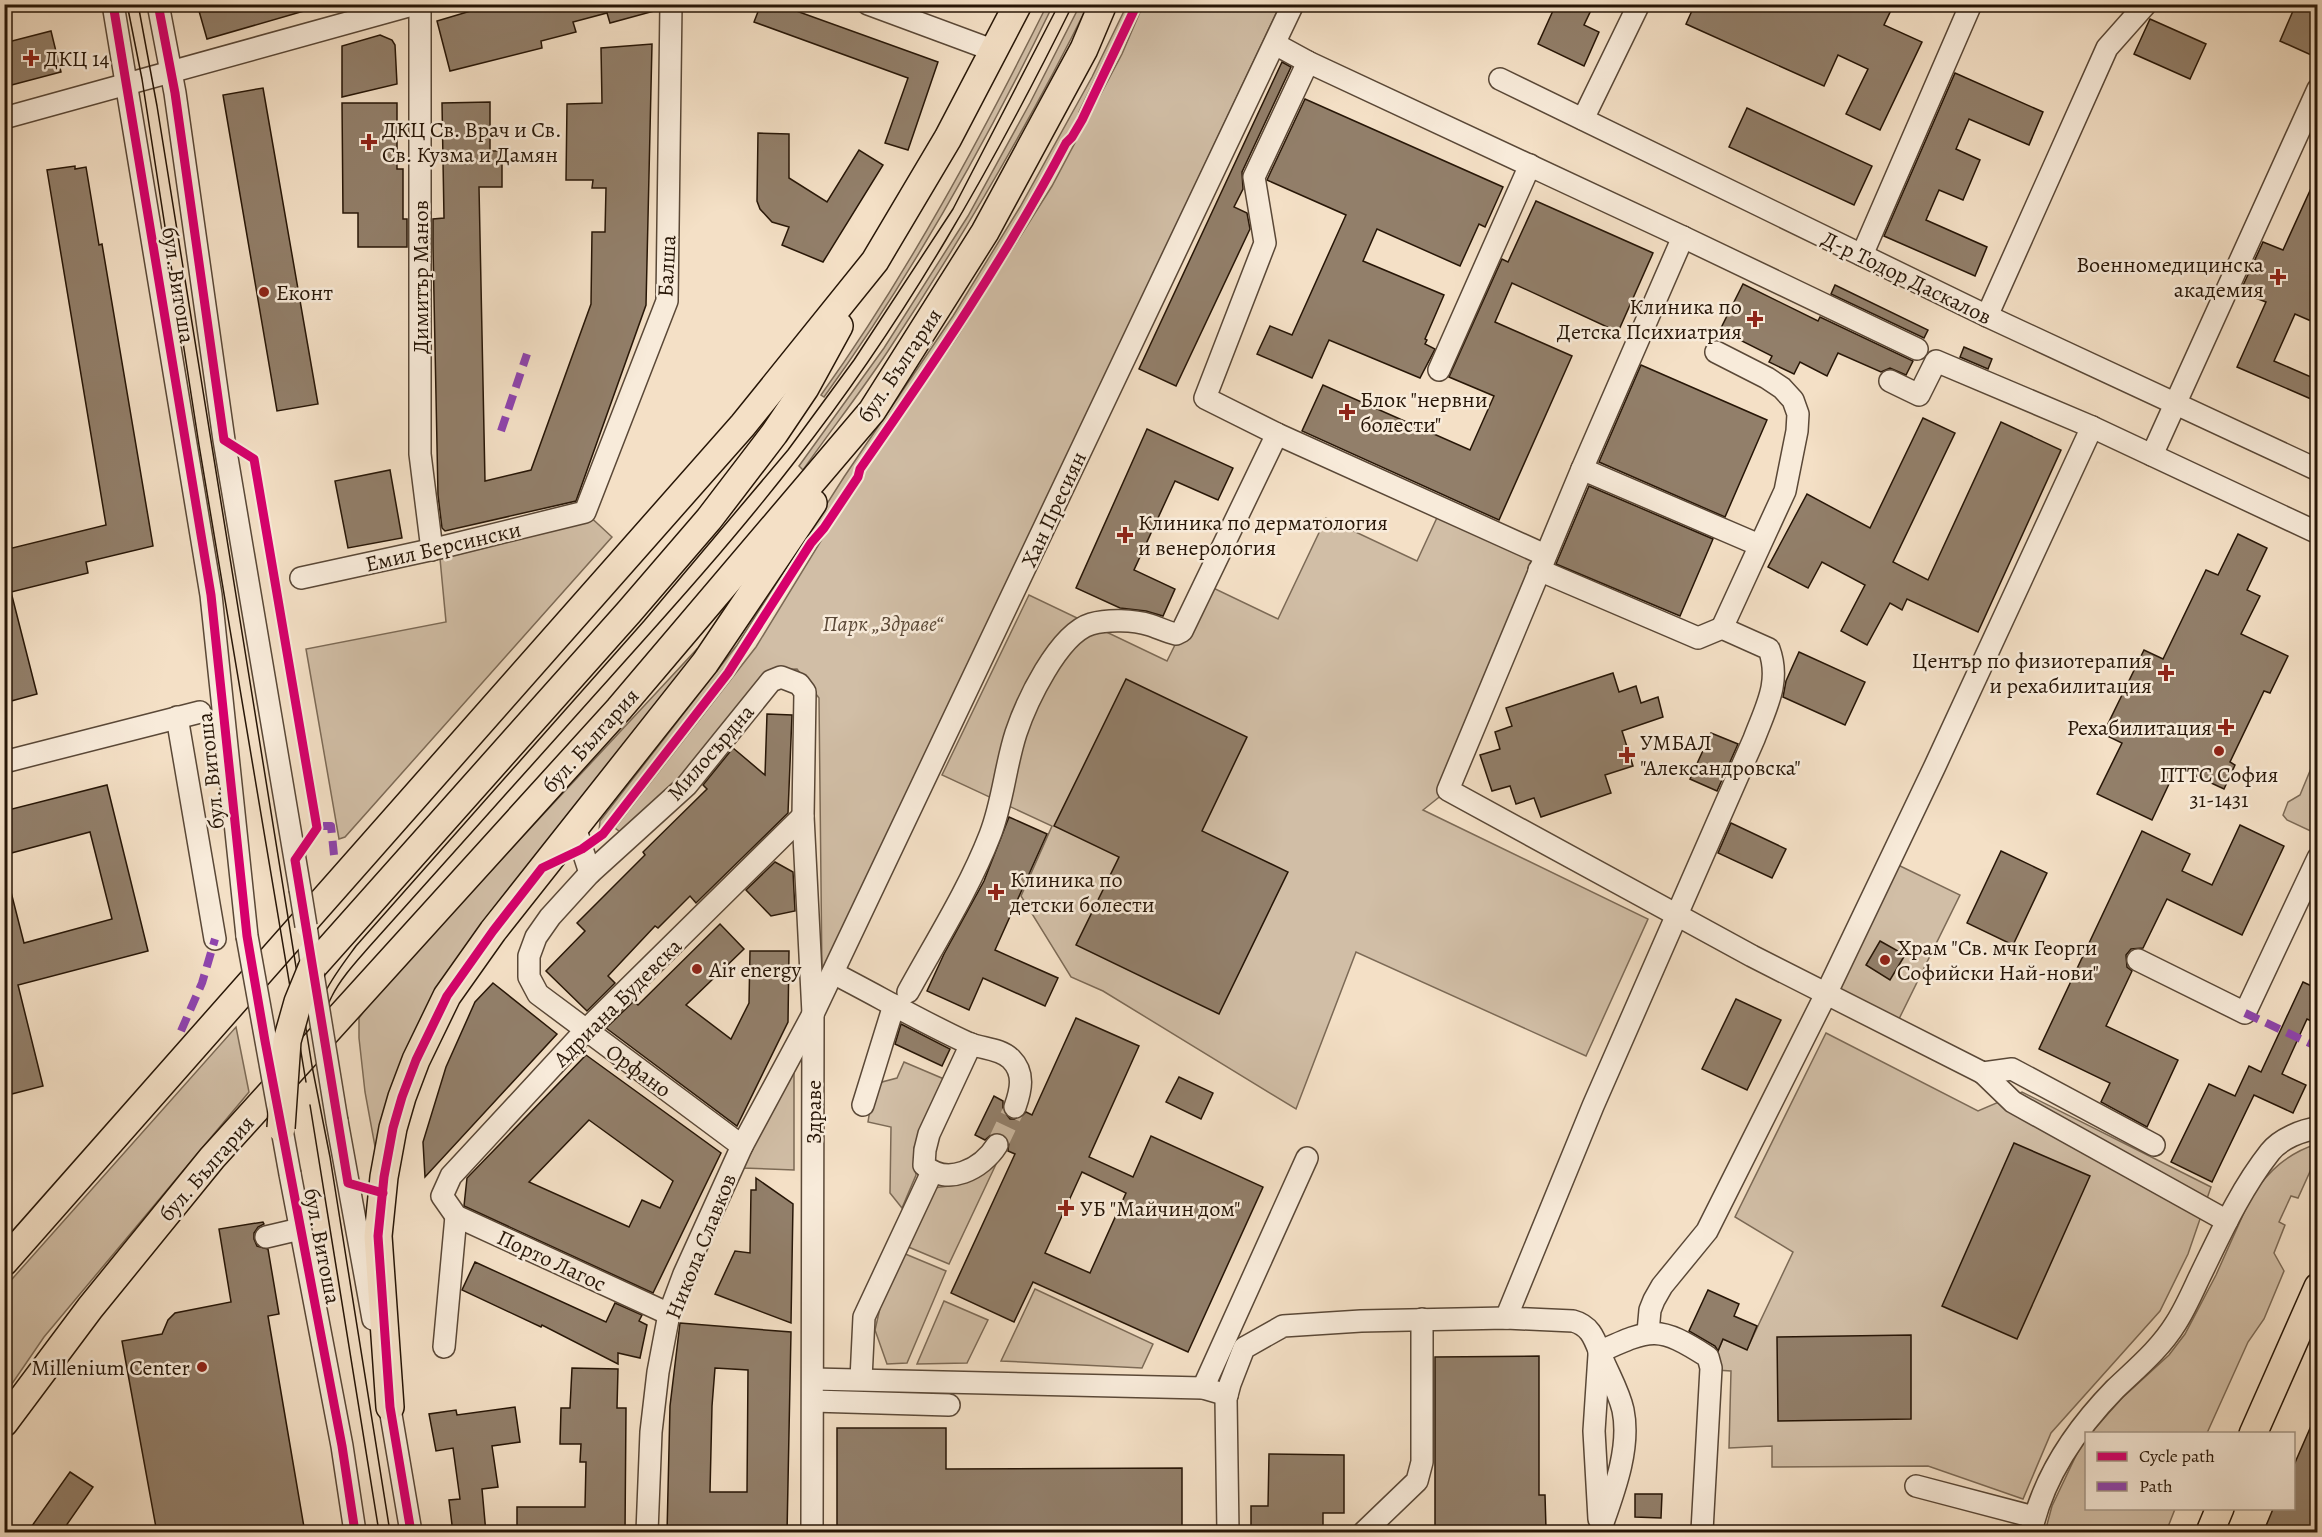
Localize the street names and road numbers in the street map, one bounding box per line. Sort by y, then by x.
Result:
street label: Димитър Манов [406,200,436,354]
street label: Д-р Тодор Даскалов [1817,224,1996,332]
street label: бул. Витоша [154,225,202,346]
street label: Балша [650,233,684,298]
street label: бул. България [850,302,949,429]
street label: Хан Пресиян [1014,447,1094,572]
street label: Емил Берсински [362,514,524,579]
street label: бул. България [535,682,646,800]
street label: Милосърдна [660,697,762,807]
street label: бул. Витоша [190,710,232,831]
street label: Адриана Будевска [546,931,689,1074]
street label: Орфано [600,1037,677,1105]
street label: Здраве [799,1080,829,1144]
street label: бул. България [152,1109,261,1228]
street label: Никола Славков [658,1169,744,1324]
street label: бул. Витоша [296,1186,348,1308]
street label: Порто Лагос [492,1223,611,1299]

